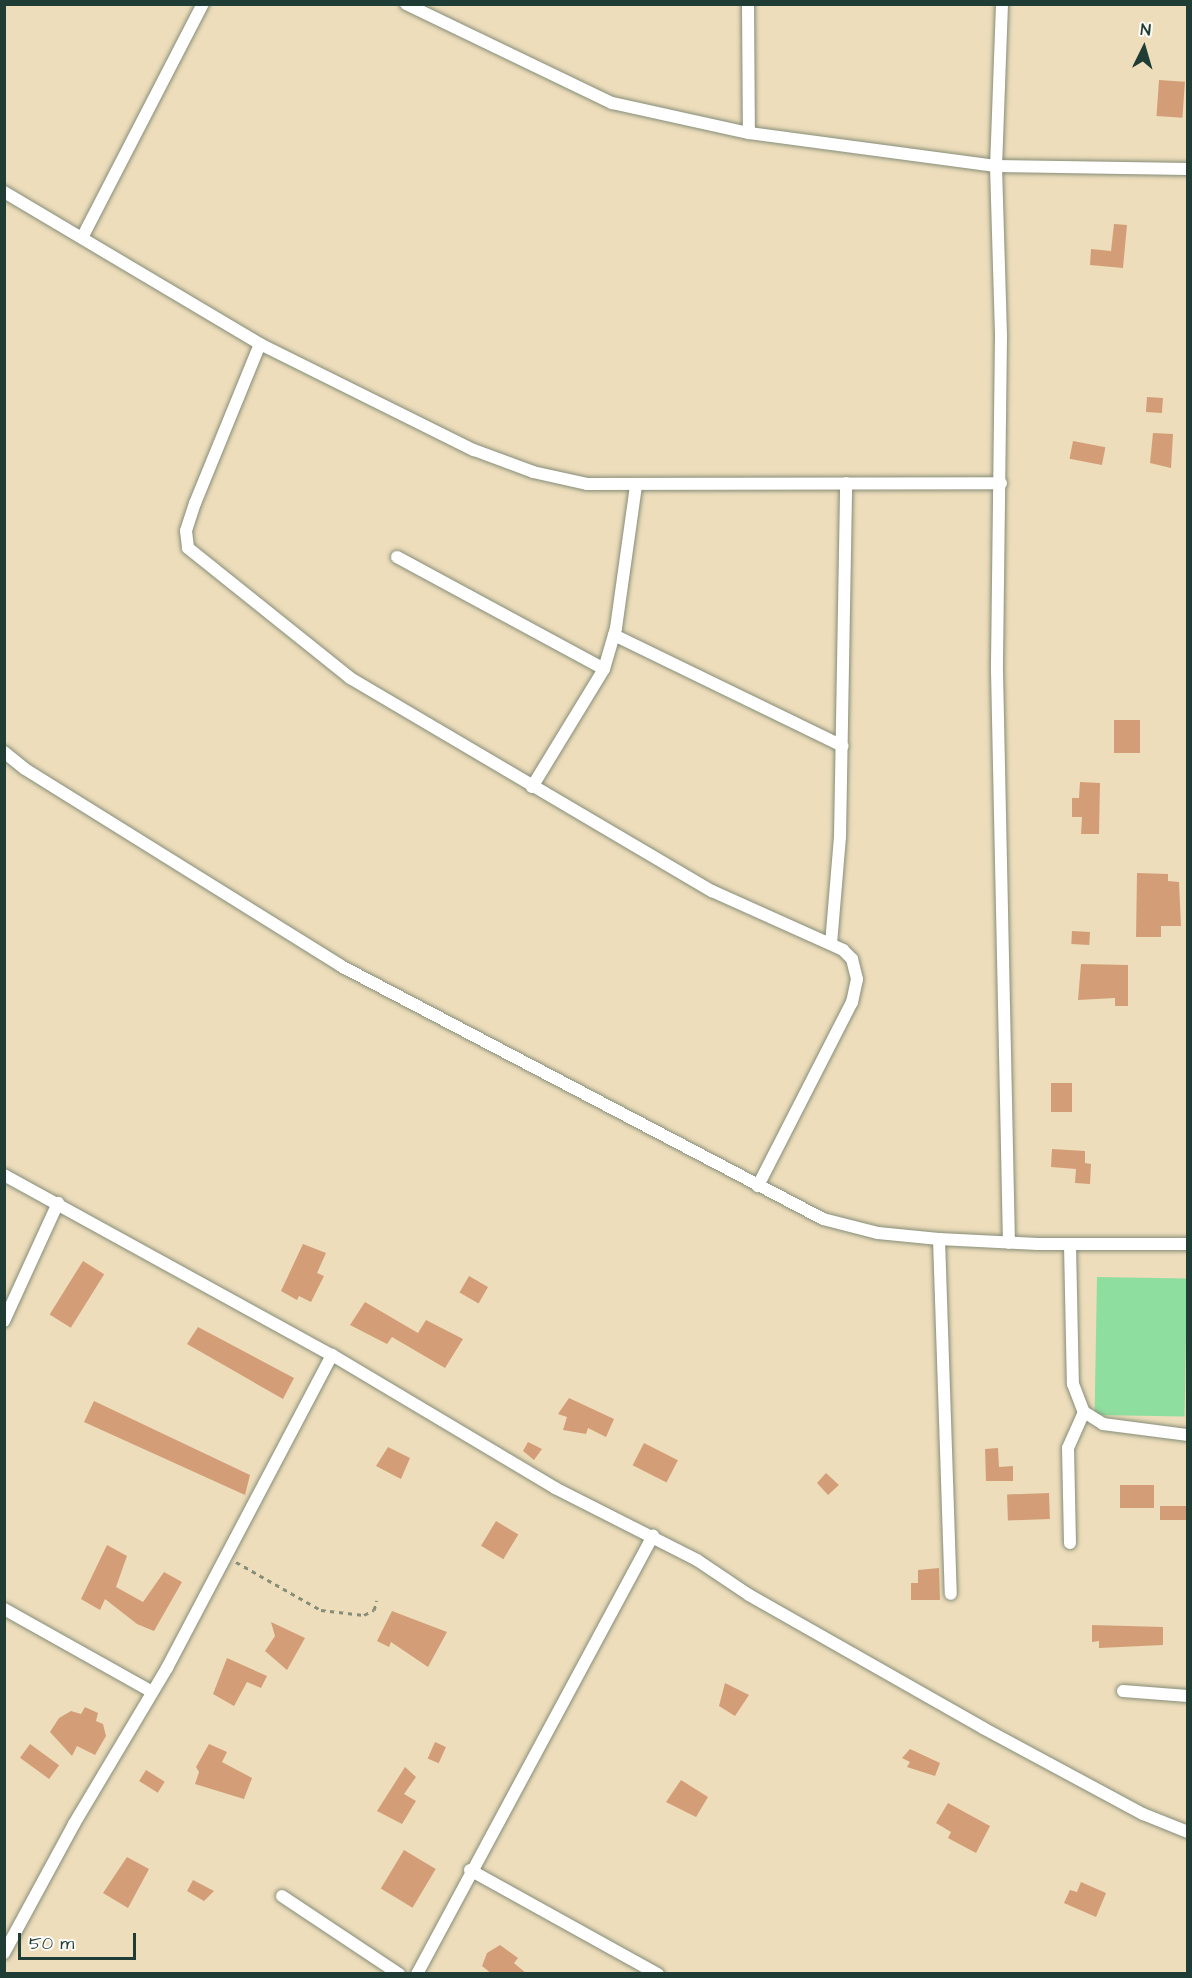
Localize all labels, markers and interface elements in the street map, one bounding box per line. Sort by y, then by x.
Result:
north arrow [1114,18,1174,78]
text: N [1140,19,1152,41]
scale bar [21,1921,140,1959]
text: 50 m [29,1931,74,1956]

